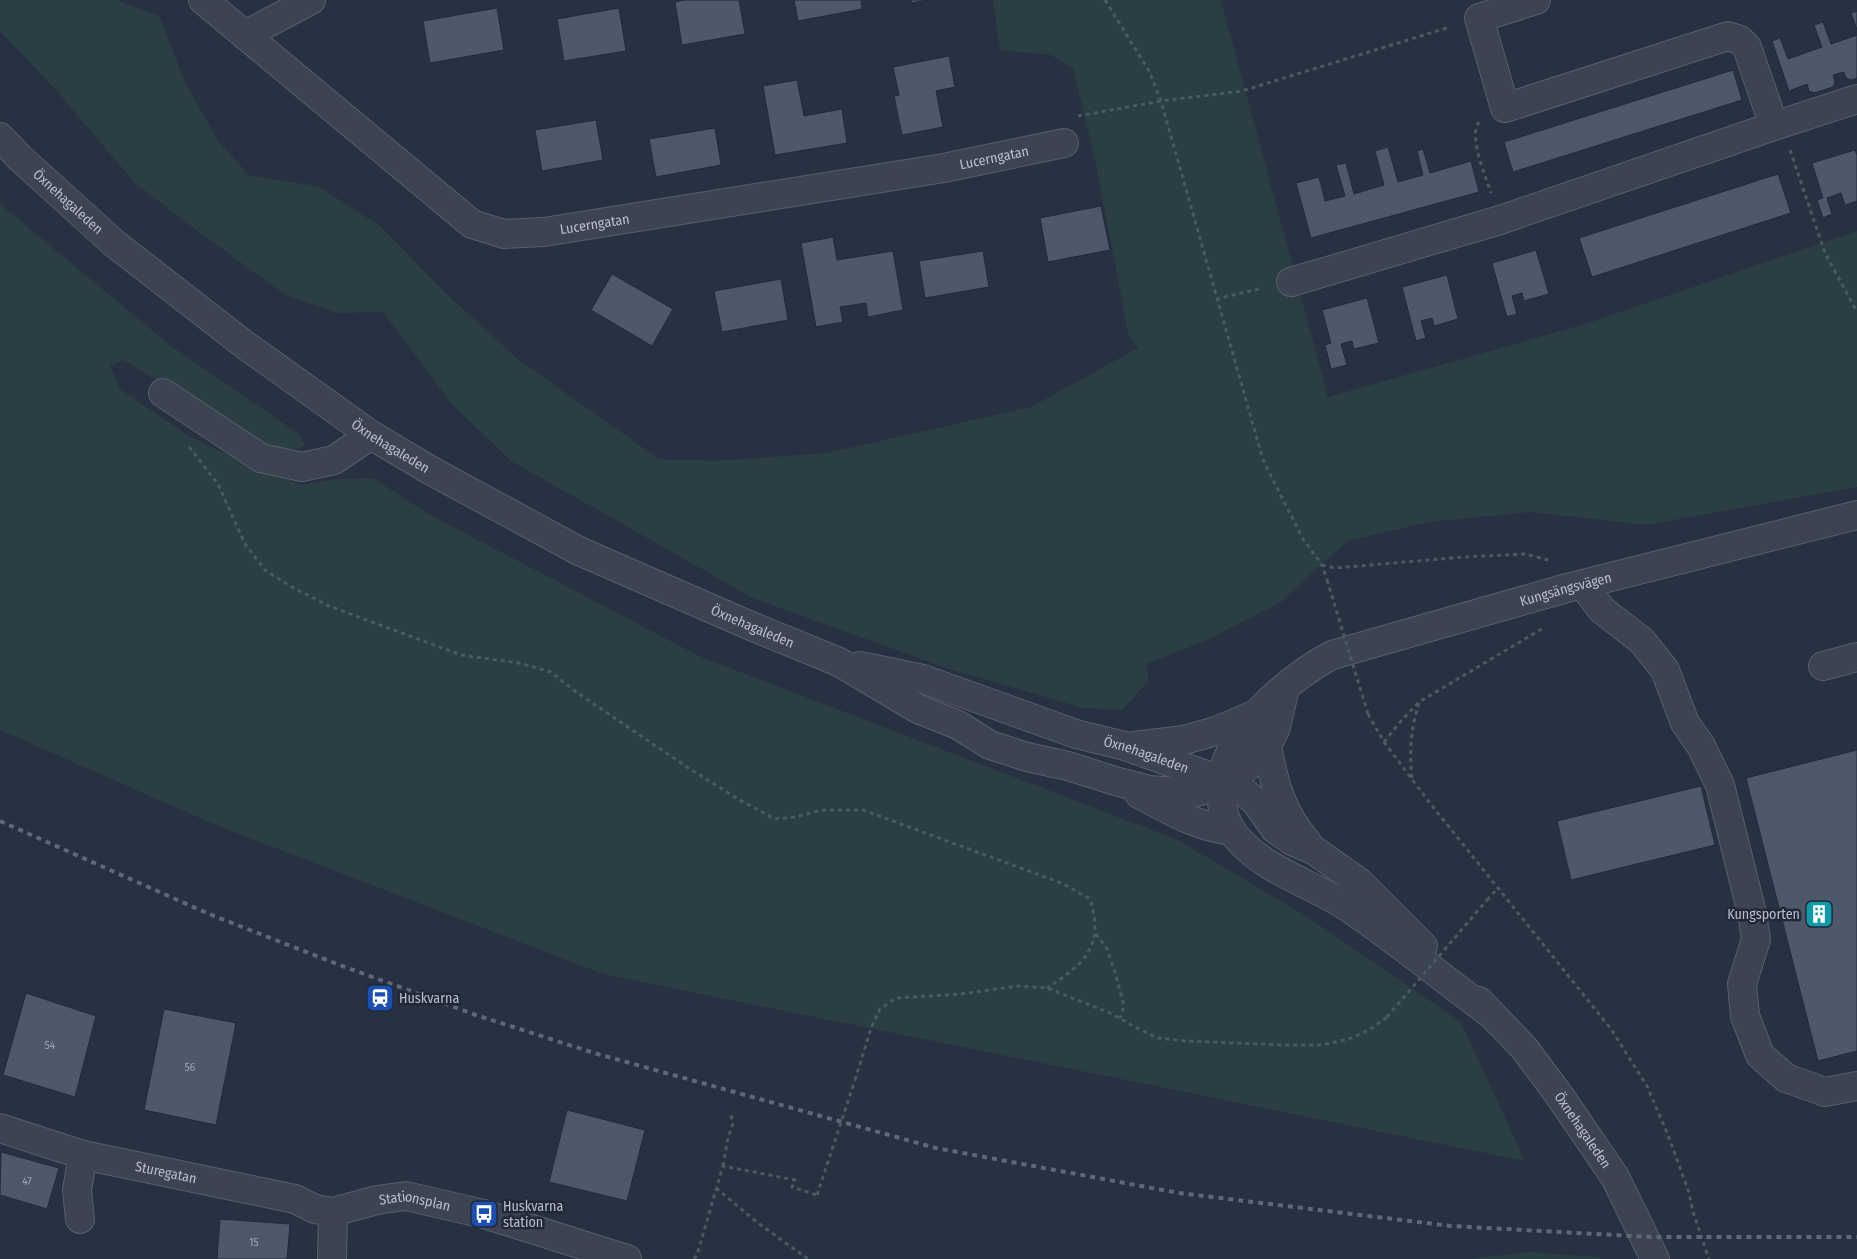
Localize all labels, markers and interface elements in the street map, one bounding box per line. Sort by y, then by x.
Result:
street label: Lucerngatan [958,143,1030,174]
street label: Öxnehagaleden [29,165,106,238]
street label: Lucerngatan [559,210,631,238]
street label: Öxnehagaleden [348,415,432,477]
street label: Kungsängsvägen [1518,569,1613,610]
street label: Öxnehagaleden [708,601,797,652]
street label: Öxnehagaleden [1102,732,1191,777]
building icon: Kungsporten [1804,899,1834,929]
place label: Kungsporten [1727,906,1800,923]
station icon: Huskvarna [365,983,395,1013]
place label: Huskvarna [399,990,459,1007]
house number: 54 [45,1039,56,1052]
house number: 56 [185,1061,196,1074]
street label: Öxnehagaleden [1550,1088,1614,1172]
street label: Sturegatan [134,1158,198,1187]
house number: 47 [22,1175,32,1188]
street label: Stationsplan [378,1188,452,1215]
place label: Huskvarna station [503,1198,563,1231]
bus stop icon: Huskvarna station [469,1199,499,1229]
house number: 15 [249,1236,259,1249]

